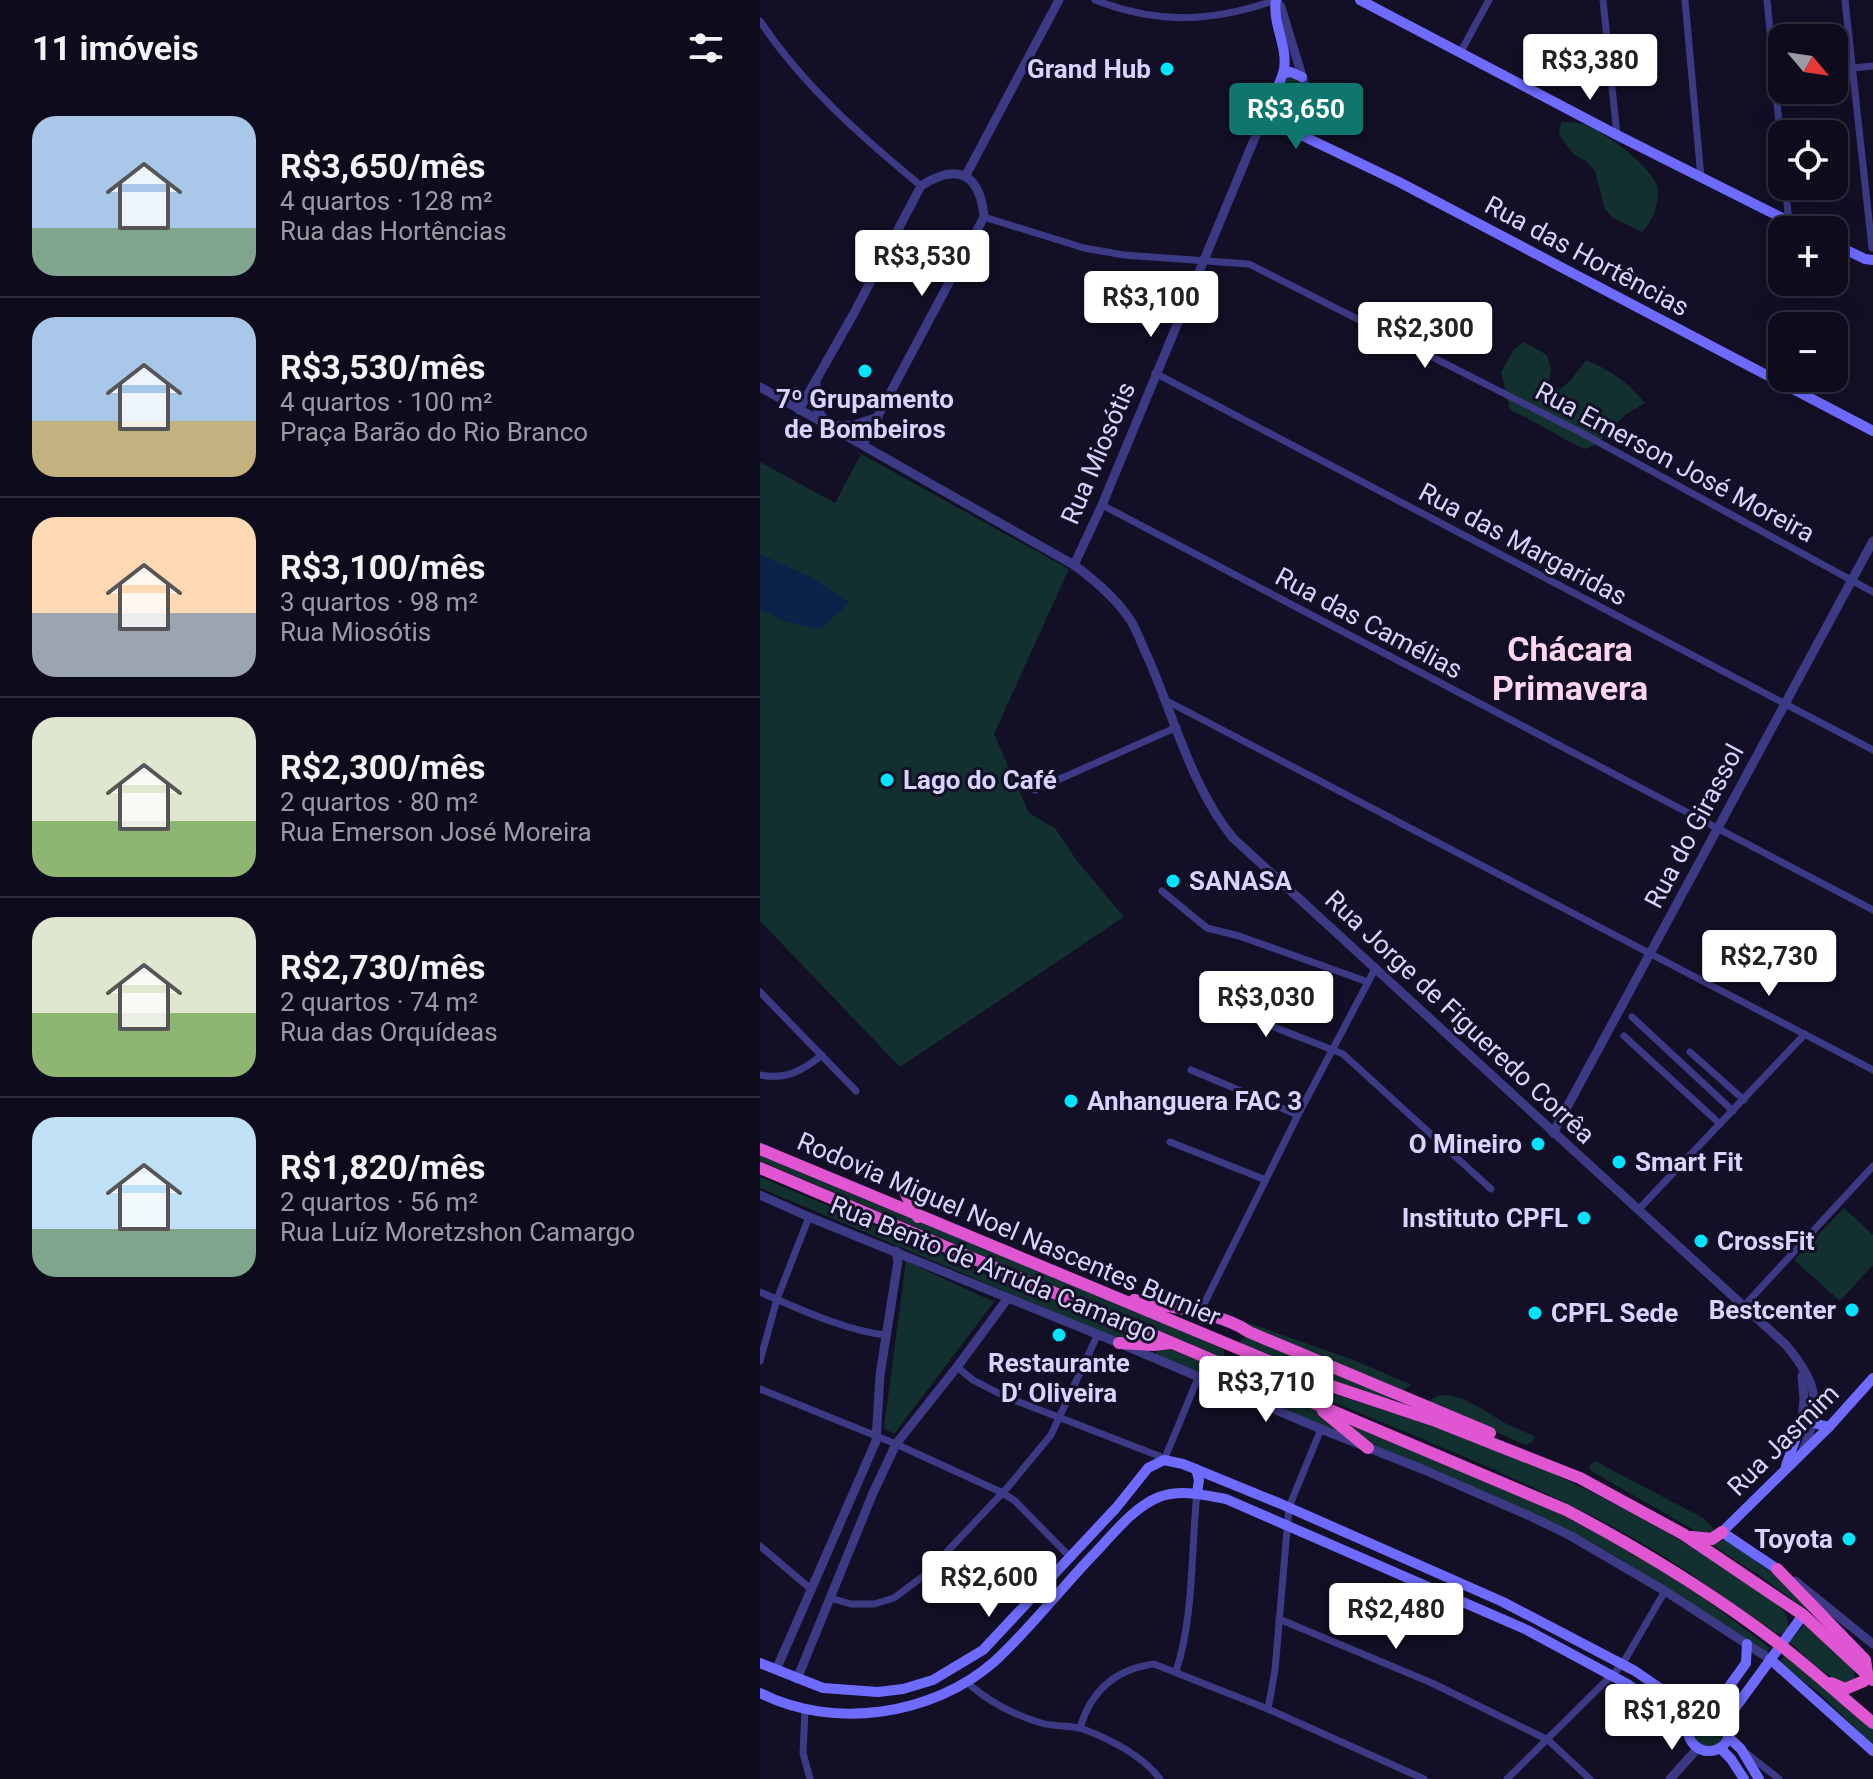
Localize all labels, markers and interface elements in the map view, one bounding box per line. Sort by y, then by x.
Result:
north arrow [1768,24,1848,104]
map controls [1768,24,1848,392]
icon: filters [684,26,728,70]
text: 11 imóveis [32,28,199,68]
pin: R$3,380 [1516,34,1664,102]
text: R$3,380 [1541,45,1639,75]
place label: Grand Hub [1027,54,1151,84]
marker: Grand Hub [1158,60,1176,78]
pin: R$3,650 [1222,83,1370,151]
text: R$3,650 [1247,94,1345,124]
button: locate [1768,120,1848,200]
text: R$3,650/mês [280,146,486,186]
icon: home [96,148,192,244]
text: 4 quartos · 128 m² [280,186,493,216]
street label: Rua das Hortências [1480,190,1694,322]
text: Rua das Hortências [280,216,507,246]
button: + [1768,216,1848,296]
pin: R$3,530 [848,230,996,298]
text: R$3,530 [873,241,971,271]
pin: R$3,100 [1077,271,1225,339]
text: R$3,100 [1102,282,1200,312]
pin: R$2,300 [1351,302,1499,370]
button: − [1768,312,1848,392]
text: R$2,300 [1376,313,1474,343]
text: R$3,530/mês [280,347,486,387]
icon: home [96,349,192,445]
marker: 7º Grupamento de Bombeiros [856,362,874,380]
street label: Rua Emerson José Moreira [1530,376,1820,548]
street label: Rua Miosótis [1055,378,1141,528]
place label: 7º Grupamento de Bombeiros [776,384,954,444]
text: 4 quartos · 100 m² [280,387,493,417]
text: Praça Barão do Rio Branco [280,417,588,447]
street label: Rua das Margaridas [1414,476,1632,612]
text: R$3,100/mês [280,547,486,587]
icon: home [96,549,192,645]
street label: Rua das Camélias [1270,561,1468,685]
text: 3 quartos · 98 m² [280,587,478,617]
text: Rua Miosótis [280,617,431,647]
district label: Chácara Primavera [1492,629,1648,708]
street label: Rua do Girassol [1638,739,1750,913]
text: R$2,300/mês [280,747,486,787]
icon: home [96,749,192,845]
place label: Lago do Café [903,765,1057,795]
marker: Lago do Café [878,771,896,789]
text: 2 quartos · 80 m² [280,787,478,817]
text: Rua Emerson José Moreira [280,817,592,847]
place label: SANASA [1189,866,1293,896]
marker: SANASA [1164,872,1182,890]
street label: Rua Jorge de Figueredo Corrêa [1319,884,1601,1150]
pin: R$2,730 [1695,930,1843,998]
text: R$2,730 [1720,941,1818,971]
text: R$2,730/mês [280,947,486,987]
icon: home [96,949,192,1045]
pin: R$3,030 [1192,971,1340,1039]
text: R$3,030 [1217,982,1315,1012]
text: 2 quartos · 74 m² [280,987,478,1017]
text: Rua das Orquídeas [280,1017,498,1047]
place label: Anhanguera FAC 3 [1087,1086,1302,1116]
marker: Anhanguera FAC 3 [1062,1092,1080,1110]
street label: Rodovia Miguel Noel Nascentes Burnier [793,1126,1225,1332]
place label: O Mineiro [1409,1129,1522,1159]
marker: O Mineiro [1529,1135,1547,1153]
text: R$1,820/mês [280,1147,486,1187]
place label: Smart Fit [1635,1147,1743,1177]
icon: home [96,1149,192,1245]
marker: Smart Fit [1610,1153,1628,1171]
text: 2 quartos · 56 m² [280,1187,478,1217]
street label: Rua Bento de Arruda Camargo [826,1190,1162,1348]
place label: Instituto CPFL [1402,1203,1568,1233]
marker: Instituto CPFL [1575,1209,1593,1227]
text: Rua Luíz Moretzshon Camargo [280,1217,635,1247]
place label: CrossFit [1717,1226,1815,1256]
marker: CrossFit [1692,1232,1710,1250]
place label: Bestcenter [1709,1295,1836,1325]
place label: CPFL Sede [1551,1298,1678,1328]
marker: Bestcenter [1843,1301,1861,1319]
marker: CPFL Sede [1526,1304,1544,1322]
marker: Restaurante D' Oliveira [1050,1326,1068,1344]
place label: Restaurante D' Oliveira [988,1348,1130,1408]
pin: R$3,710 [1192,1356,1340,1424]
text: R$3,710 [1217,1367,1315,1397]
street label: Rua Jasmim [1721,1378,1845,1502]
place label: Toyota [1754,1524,1833,1554]
marker: Toyota [1840,1530,1858,1548]
pin: R$2,600 [915,1551,1063,1619]
text: R$2,600 [940,1562,1038,1592]
pin: R$2,480 [1322,1583,1470,1651]
text: R$2,480 [1347,1594,1445,1624]
pin: R$1,820 [1598,1684,1746,1752]
text: R$1,820 [1623,1695,1721,1725]

